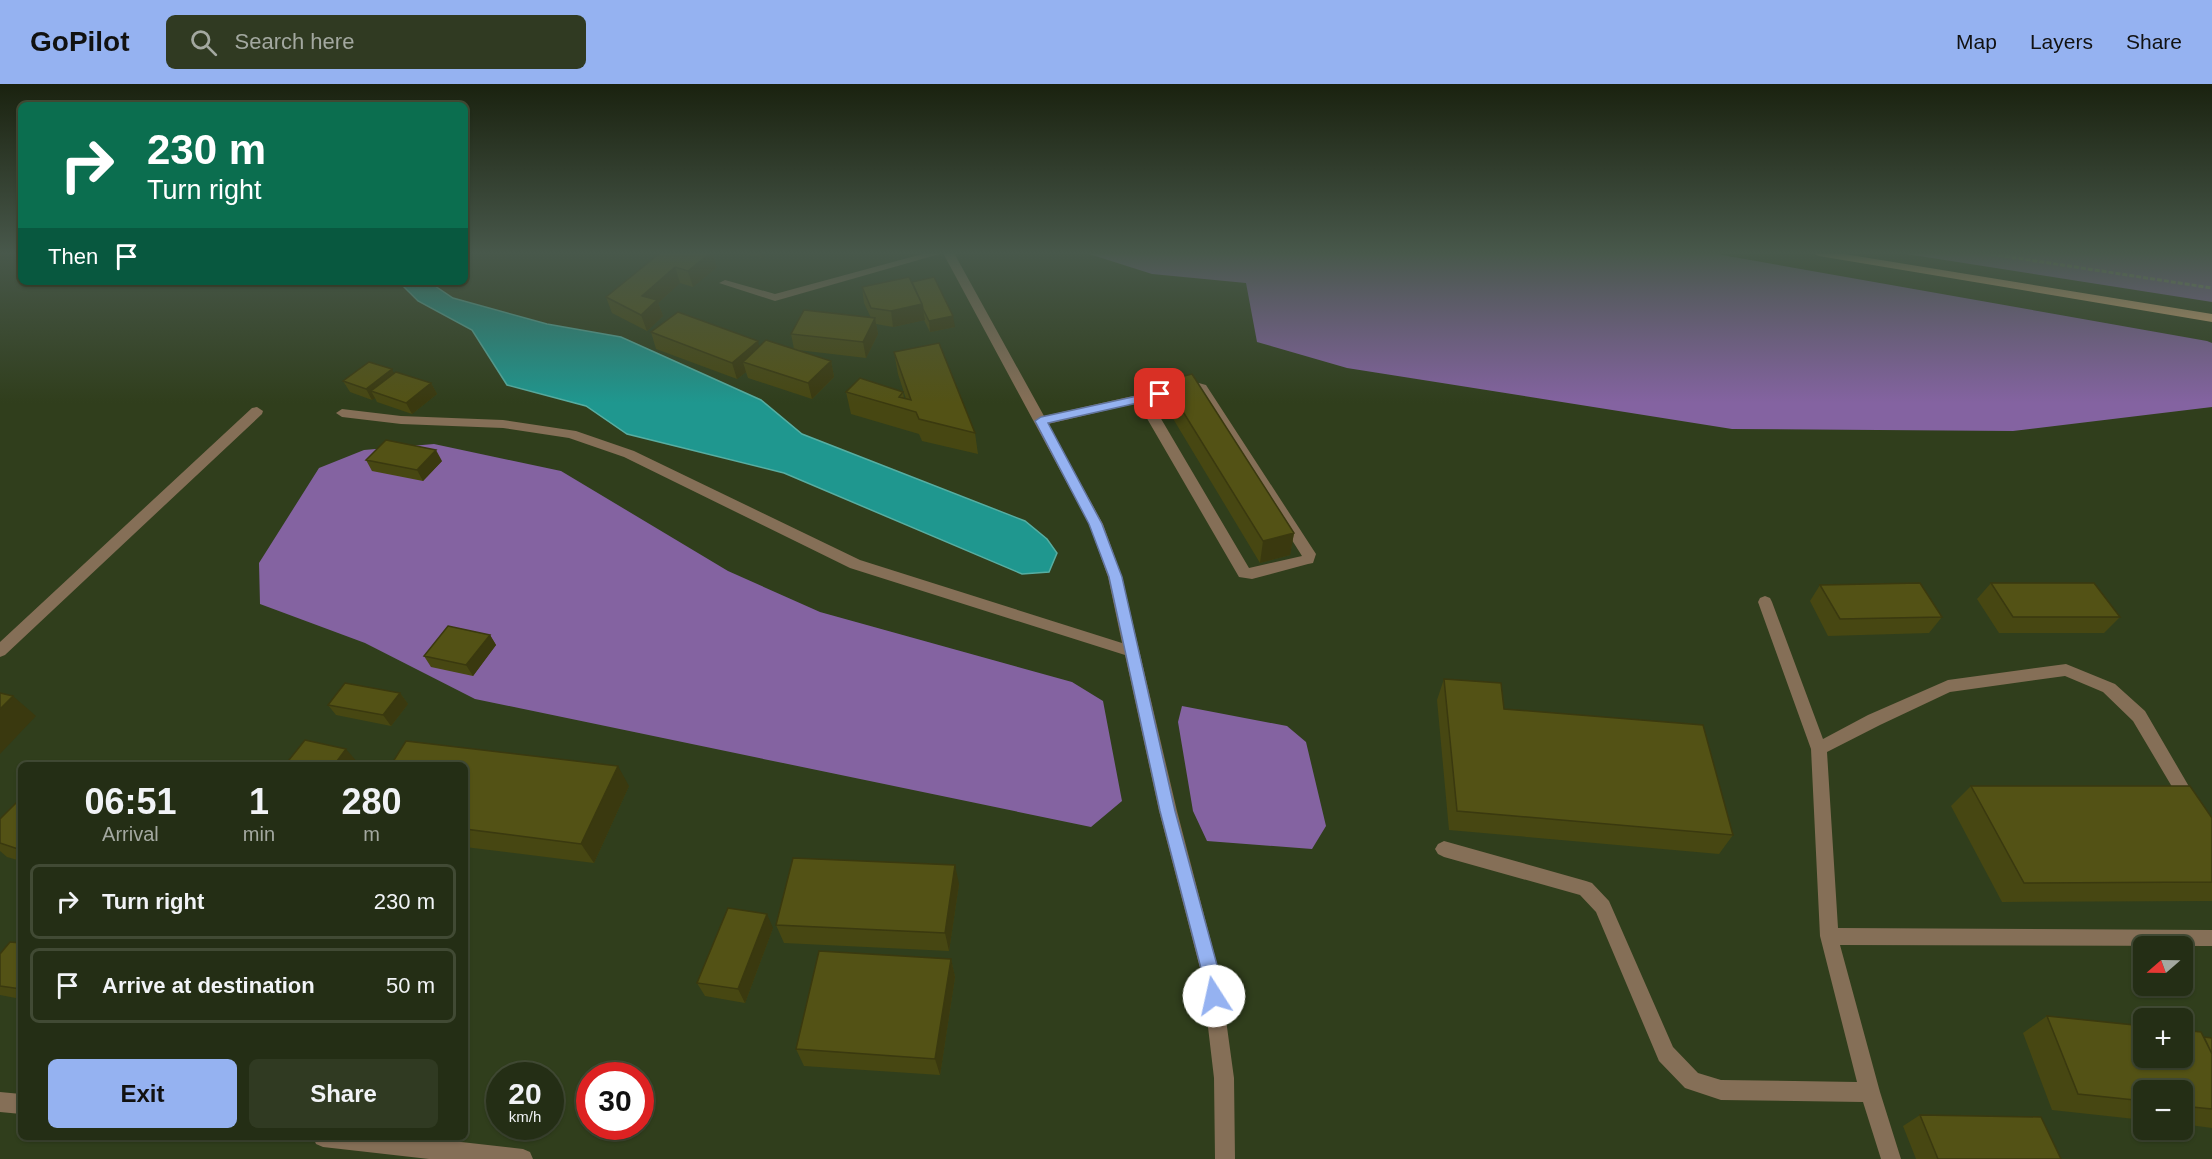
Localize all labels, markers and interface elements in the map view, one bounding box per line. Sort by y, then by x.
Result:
search box [166,15,586,69]
text: GoPilot [30,26,130,57]
icon: search [187,26,220,59]
text: Search here [235,29,354,54]
text: Map [1956,30,1997,53]
text: Layers [2030,30,2093,53]
text: Share [2126,30,2182,53]
icon: right [48,126,126,204]
text: 230 m [147,126,266,173]
text: Turn right [147,175,262,205]
icon: arrive [110,240,143,273]
text: Then [48,244,98,269]
pin [1134,368,1185,419]
icon: arrive [1143,377,1176,410]
text: 06:51 [84,781,176,822]
text: 1 [249,781,269,822]
text: 280 [341,781,402,822]
text: Arrival [102,823,159,845]
text: min [243,823,275,845]
text: m [363,823,380,845]
icon: right [51,885,84,918]
text: Turn right [102,889,204,914]
text: 230 m [374,889,435,914]
north arrow [2133,936,2193,996]
map controls [2133,936,2193,1140]
position arrow [1182,964,1246,1028]
icon: arrive [51,969,84,1002]
text: Arrive at destination [102,973,315,998]
text: 50 m [386,973,435,998]
button: + [2133,1008,2193,1068]
button: Exit [48,1059,237,1128]
button: Share [249,1059,438,1128]
speed limit sign: 30 [576,1062,654,1140]
text: 20 [508,1077,542,1110]
button: − [2133,1080,2193,1140]
text: km/h [509,1108,541,1125]

